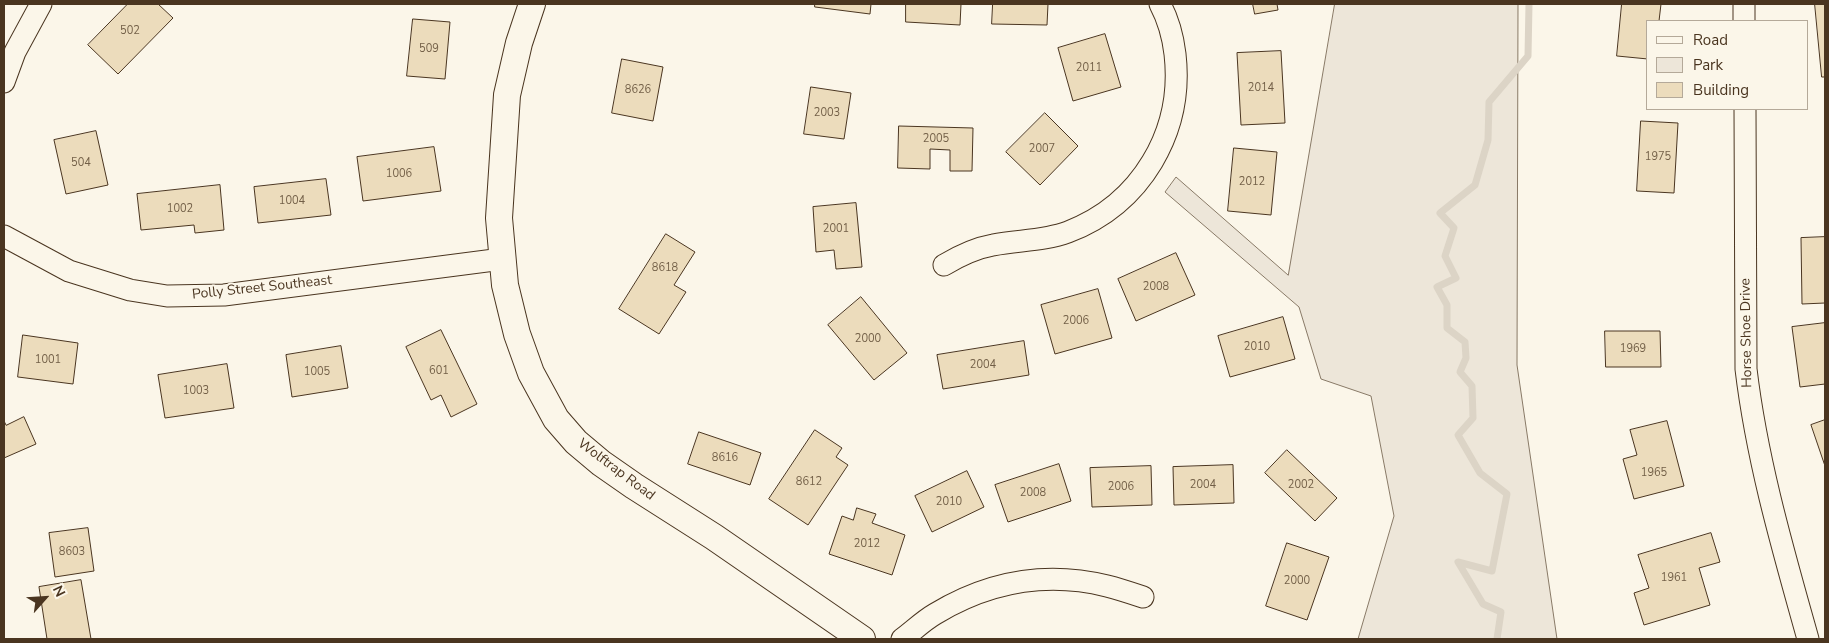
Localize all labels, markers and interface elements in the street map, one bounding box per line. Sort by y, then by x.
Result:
legend [1646,20,1809,110]
house number: 502 [120,24,140,38]
text: Road [1693,30,1728,50]
house number: 509 [419,42,439,56]
text: Park [1693,55,1723,75]
house number: 2011 [1076,61,1102,75]
text: Building [1693,80,1749,100]
house number: 2014 [1248,81,1274,95]
house number: 8626 [625,83,651,97]
house number: 2003 [814,106,840,120]
house number: 2005 [923,132,949,146]
house number: 2007 [1029,142,1055,156]
house number: 1975 [1645,150,1671,164]
house number: 504 [71,156,91,170]
house number: 1006 [386,167,412,181]
house number: 2012 [1239,175,1265,189]
house number: 1004 [279,194,305,208]
house number: 1002 [167,202,193,216]
house number: 2001 [823,222,849,236]
house number: 8618 [652,261,678,275]
street label: Polly Street Southeast [191,272,333,304]
street label: Horse Shoe Drive [1738,278,1756,388]
house number: 2008 [1143,280,1169,294]
house number: 2006 [1063,314,1089,328]
house number: 2000 [855,332,881,346]
house number: 2010 [1244,340,1270,354]
house number: 1969 [1620,342,1646,356]
house number: 1001 [35,353,61,367]
house number: 2004 [970,358,996,372]
house number: 601 [429,364,449,378]
house number: 1005 [304,365,330,379]
house number: 1003 [183,384,209,398]
street label: Wolftrap Road [574,436,658,504]
house number: 8616 [712,451,738,465]
house number: 1965 [1641,466,1667,480]
house number: 8612 [796,475,822,489]
house number: 2004 [1190,478,1216,492]
house number: 2002 [1288,478,1314,492]
house number: 2006 [1108,480,1134,494]
house number: 2008 [1020,486,1046,500]
house number: 2010 [936,495,962,509]
house number: 2012 [854,537,880,551]
house number: 8603 [59,545,85,559]
house number: 1961 [1661,571,1687,585]
north arrow [20,573,70,623]
house number: 2000 [1284,574,1310,588]
text: N [48,582,70,600]

